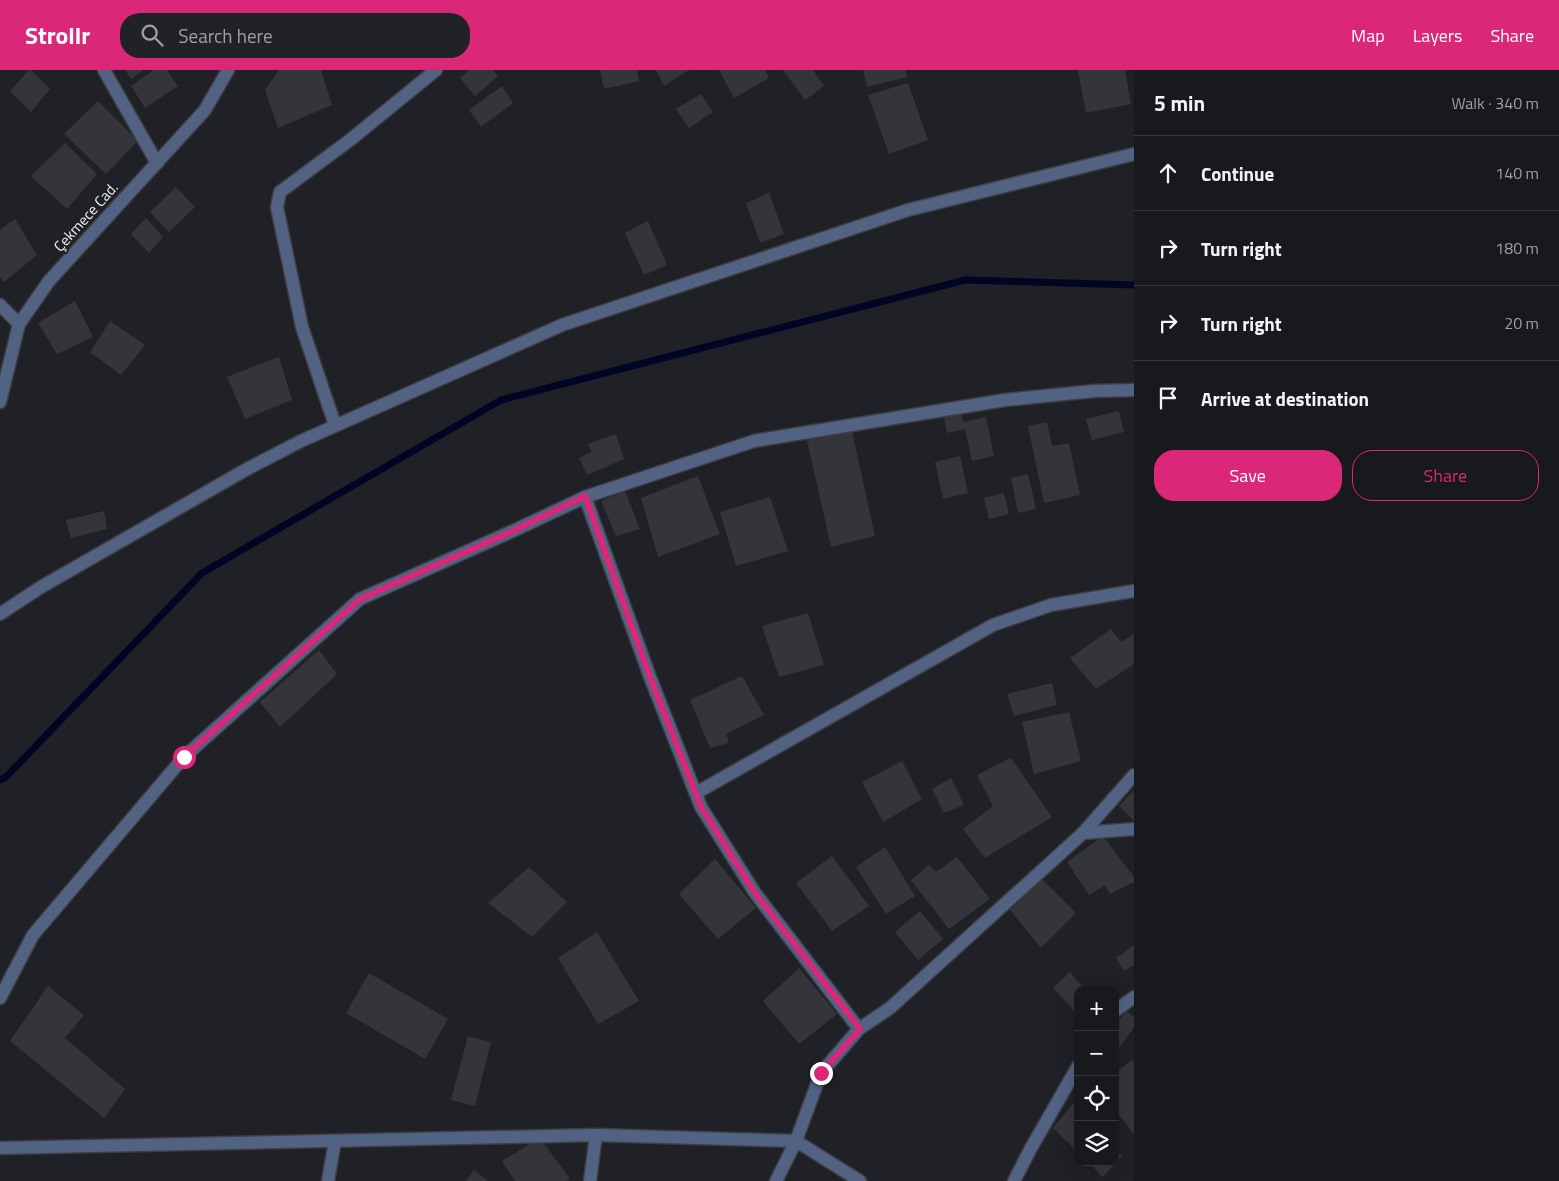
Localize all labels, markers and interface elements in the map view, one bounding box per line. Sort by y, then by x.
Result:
search box [120,13,470,58]
text: Strollr [25,17,90,53]
icon: search [138,21,166,49]
text: Search here [178,21,273,50]
text: Map [1351,22,1385,49]
text: Layers [1413,22,1462,49]
text: Share [1490,22,1534,49]
text: 5 min [1154,87,1205,119]
text: Walk · 340 m [1451,91,1539,115]
icon: ahead [1154,159,1182,187]
text: Continue [1201,159,1274,188]
text: 140 m [1495,161,1539,185]
street label: Çekmece Cad. [48,177,123,257]
icon: right [1154,234,1182,262]
text: Turn right [1201,234,1282,263]
text: 180 m [1495,236,1539,260]
icon: right [1154,309,1182,337]
text: Turn right [1201,309,1282,338]
text: 20 m [1504,311,1539,335]
icon: arrive [1154,384,1182,412]
text: Arrive at destination [1201,384,1369,413]
button: Save [1154,450,1342,501]
button: Share [1352,450,1539,501]
route start [173,746,196,769]
map controls [1074,986,1119,1166]
button: + [1074,986,1119,1031]
button: − [1074,1031,1119,1076]
route end [810,1062,833,1085]
button: locate [1074,1076,1119,1121]
button: layers [1074,1121,1119,1166]

